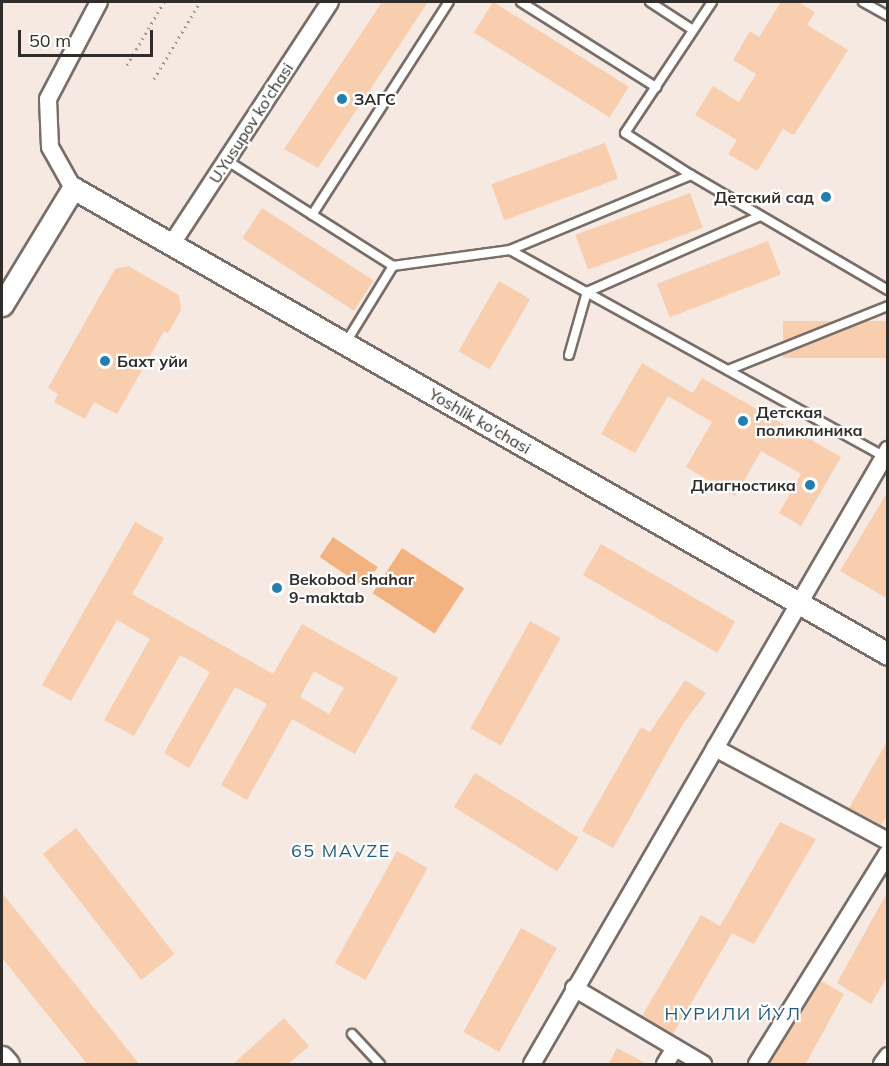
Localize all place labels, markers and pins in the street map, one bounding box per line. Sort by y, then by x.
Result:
place label: ЗАГС [354,89,396,109]
marker: ЗАГС [335,92,349,106]
place label: Детский сад [714,187,814,207]
marker: Детский сад [819,190,833,204]
place label: Бахт уйи [117,351,188,371]
marker: Бахт уйи [98,354,112,368]
place label: Детская поликлиника [756,402,863,440]
marker: Детская поликлиника [734,412,752,430]
place label: Диагностика [691,475,796,495]
marker: Диагностика [801,476,819,494]
place label: Bekobod shahar 9-maktab [289,569,414,607]
marker: Bekobod shahar 9-maktab [270,581,284,595]

